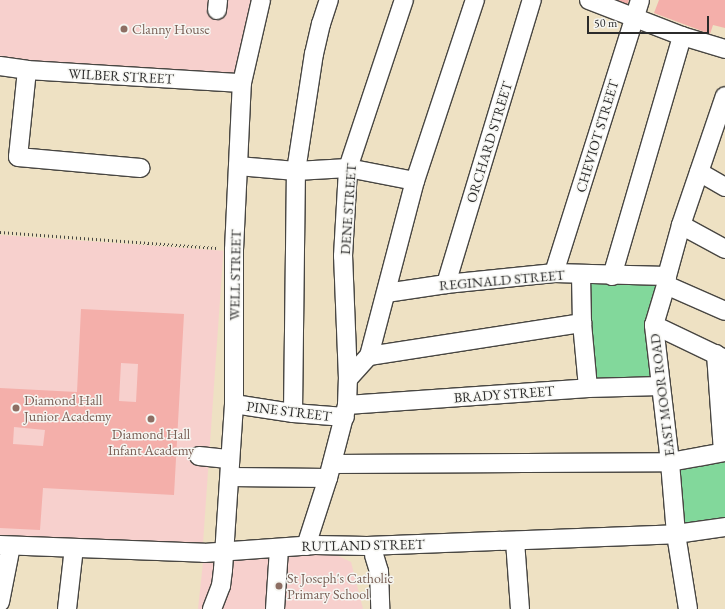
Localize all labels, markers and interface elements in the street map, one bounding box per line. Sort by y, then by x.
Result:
scale bar [589,8,711,34]
text: 50 m [594,15,617,31]
place label: Clanny House [132,21,210,37]
marker: Clanny House [119,24,129,34]
street label: WILBER STREET [68,65,174,87]
street label: CHEVIOT STREET [572,78,622,194]
street label: ORCHARD STREET [463,79,515,205]
street label: DENE STREET [336,163,360,255]
street label: WELL STREET [226,229,244,321]
street label: REGINALD STREET [438,266,566,294]
street label: EAST MOOR ROAD [646,333,678,457]
street label: BRADY STREET [453,382,555,406]
place label: Diamond Hall Junior Academy [24,392,111,424]
street label: PINE STREET [246,397,332,425]
marker: Diamond Hall Junior Academy [11,403,21,413]
marker: Diamond Hall Infant Academy [146,414,156,424]
place label: Diamond Hall Infant Academy [108,426,194,458]
street label: RUTLAND STREET [301,536,425,554]
place label: St Joseph's Catholic Primary School [287,570,393,602]
marker: St Joseph's Catholic Primary School [274,581,284,591]

